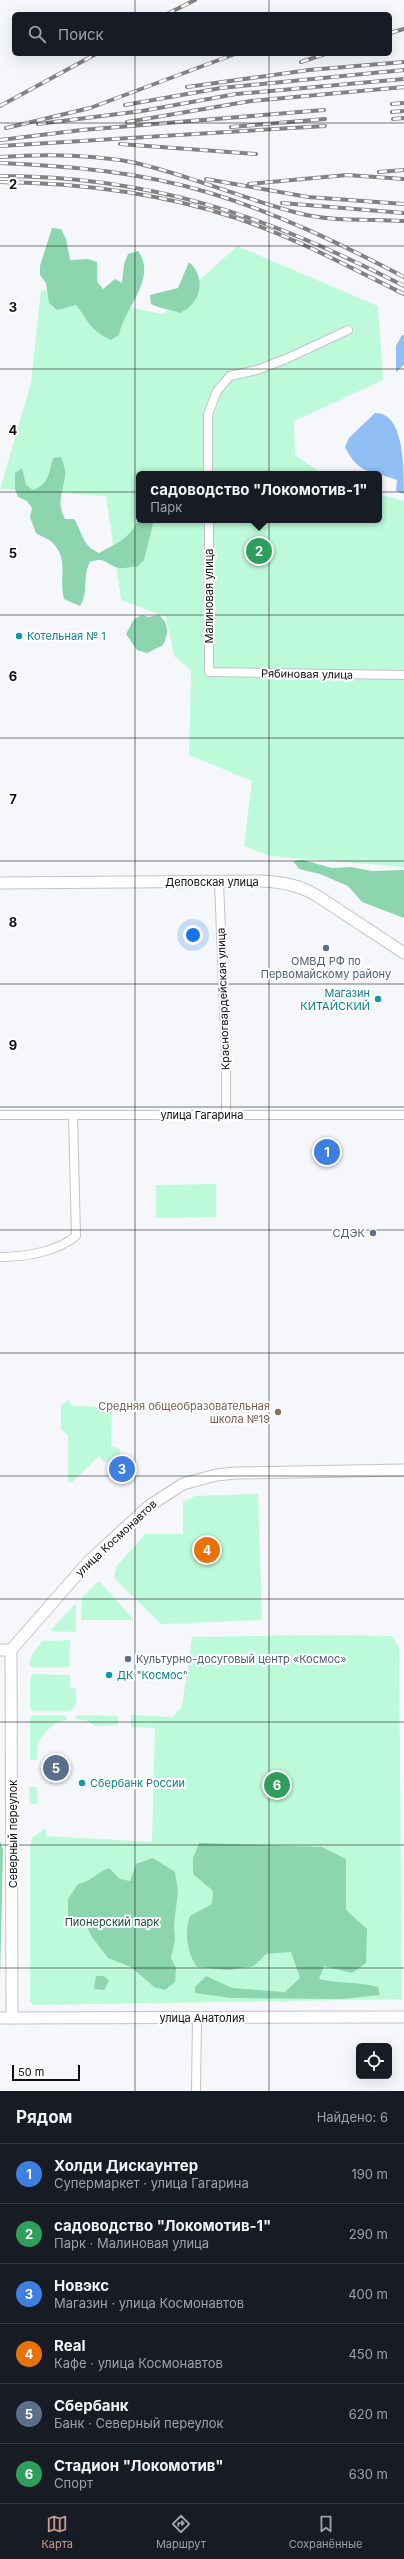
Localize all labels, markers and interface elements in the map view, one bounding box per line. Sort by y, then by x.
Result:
search box [12,12,392,56]
icon: search [26,23,48,45]
text: Поиск [58,25,104,44]
text: 2 [9,176,17,192]
text: 3 [9,299,17,315]
text: 4 [9,422,18,438]
popup [136,471,382,523]
text: садоводство "Локомотив-1" [150,480,368,499]
text: Парк [150,499,182,515]
pin: 2 [246,536,272,566]
text: 5 [9,545,17,561]
street label: Малиновая улица [202,549,216,643]
place label: Котельная № 1 [27,629,106,643]
marker: Котельная № 1 [14,631,24,641]
street label: Рябиновая улица [261,666,353,682]
text: 6 [9,668,17,684]
text: 7 [9,791,17,807]
street label: Деповская улица [165,875,259,889]
text: 8 [9,914,17,930]
your location [183,925,203,945]
street label: Красногвардейская улица [214,928,232,1070]
marker: ОМВД РФ по Первомайскому району [321,943,331,953]
place label: ОМВД РФ по Первомайскому району [261,954,391,981]
place label: Магазин КИТАЙСКИЙ [300,986,370,1013]
marker: Магазин КИТАЙСКИЙ [373,994,383,1004]
text: 9 [9,1037,17,1053]
street label: улица Гагарина [161,1108,243,1122]
pin: 1 [314,1137,340,1167]
place label: СДЭК [333,1226,366,1240]
marker: СДЭК [368,1228,378,1238]
place label: Средняя общеобразовательная школа №19 [98,1399,270,1426]
marker: Средняя общеобразовательная школа №19 [273,1407,283,1417]
pin: 3 [109,1454,135,1484]
street label: улица Космонавтов [72,1497,160,1579]
pin: 4 [194,1535,220,1565]
place label: Культурно-досуговый центр «Космос» [136,1652,347,1666]
marker: Культурно-досуговый центр «Космос» [123,1654,133,1664]
place label: ДК "Космос" [117,1668,188,1682]
marker: ДК "Космос" [104,1670,114,1680]
pin: 5 [43,1753,69,1783]
pin: 6 [264,1770,290,1800]
place label: Сбербанк России [90,1776,185,1790]
marker: Сбербанк России [77,1778,87,1788]
street label: Северный переулок [6,1780,20,1888]
park label: Пионерский парк [65,1915,159,1929]
street label: улица Анатолия [159,2011,245,2025]
map controls [356,2043,392,2079]
button: locate [356,2043,392,2079]
scale bar [12,2063,80,2082]
text: 50 m [18,2065,44,2079]
text: Рядом [16,2107,72,2127]
text: Найдено: 6 [317,2109,388,2125]
text: Холди Дискаунтер [54,2156,198,2175]
text: 1 [26,2166,32,2182]
text: 190 m [351,2166,388,2182]
text: Супермаркет · улица Гагарина [54,2175,249,2191]
text: садоводство "Локомотив-1" [54,2216,271,2235]
text: 2 [25,2226,33,2242]
text: 290 m [349,2226,388,2242]
text: Парк · Малиновая улица [54,2235,209,2251]
text: Новэкс [54,2276,109,2295]
text: 3 [25,2286,33,2302]
text: 400 m [348,2286,388,2302]
text: Магазин · улица Космонавтов [54,2295,244,2311]
text: Real [54,2336,86,2355]
text: 4 [25,2346,33,2362]
text: 450 m [348,2346,388,2362]
text: Кафе · улица Космонавтов [54,2355,223,2371]
text: Сбербанк [54,2396,129,2415]
text: 5 [25,2406,33,2422]
text: 620 m [349,2406,388,2422]
text: Банк · Северный переулок [54,2415,224,2431]
text: Стадион "Локомотив" [54,2456,224,2475]
text: 6 [25,2466,33,2482]
text: 630 m [349,2466,388,2482]
text: Спорт [54,2475,93,2491]
tab: Карта [41,2513,73,2551]
tab: Маршрут [156,2513,206,2551]
tab: Сохранённые [289,2513,363,2551]

